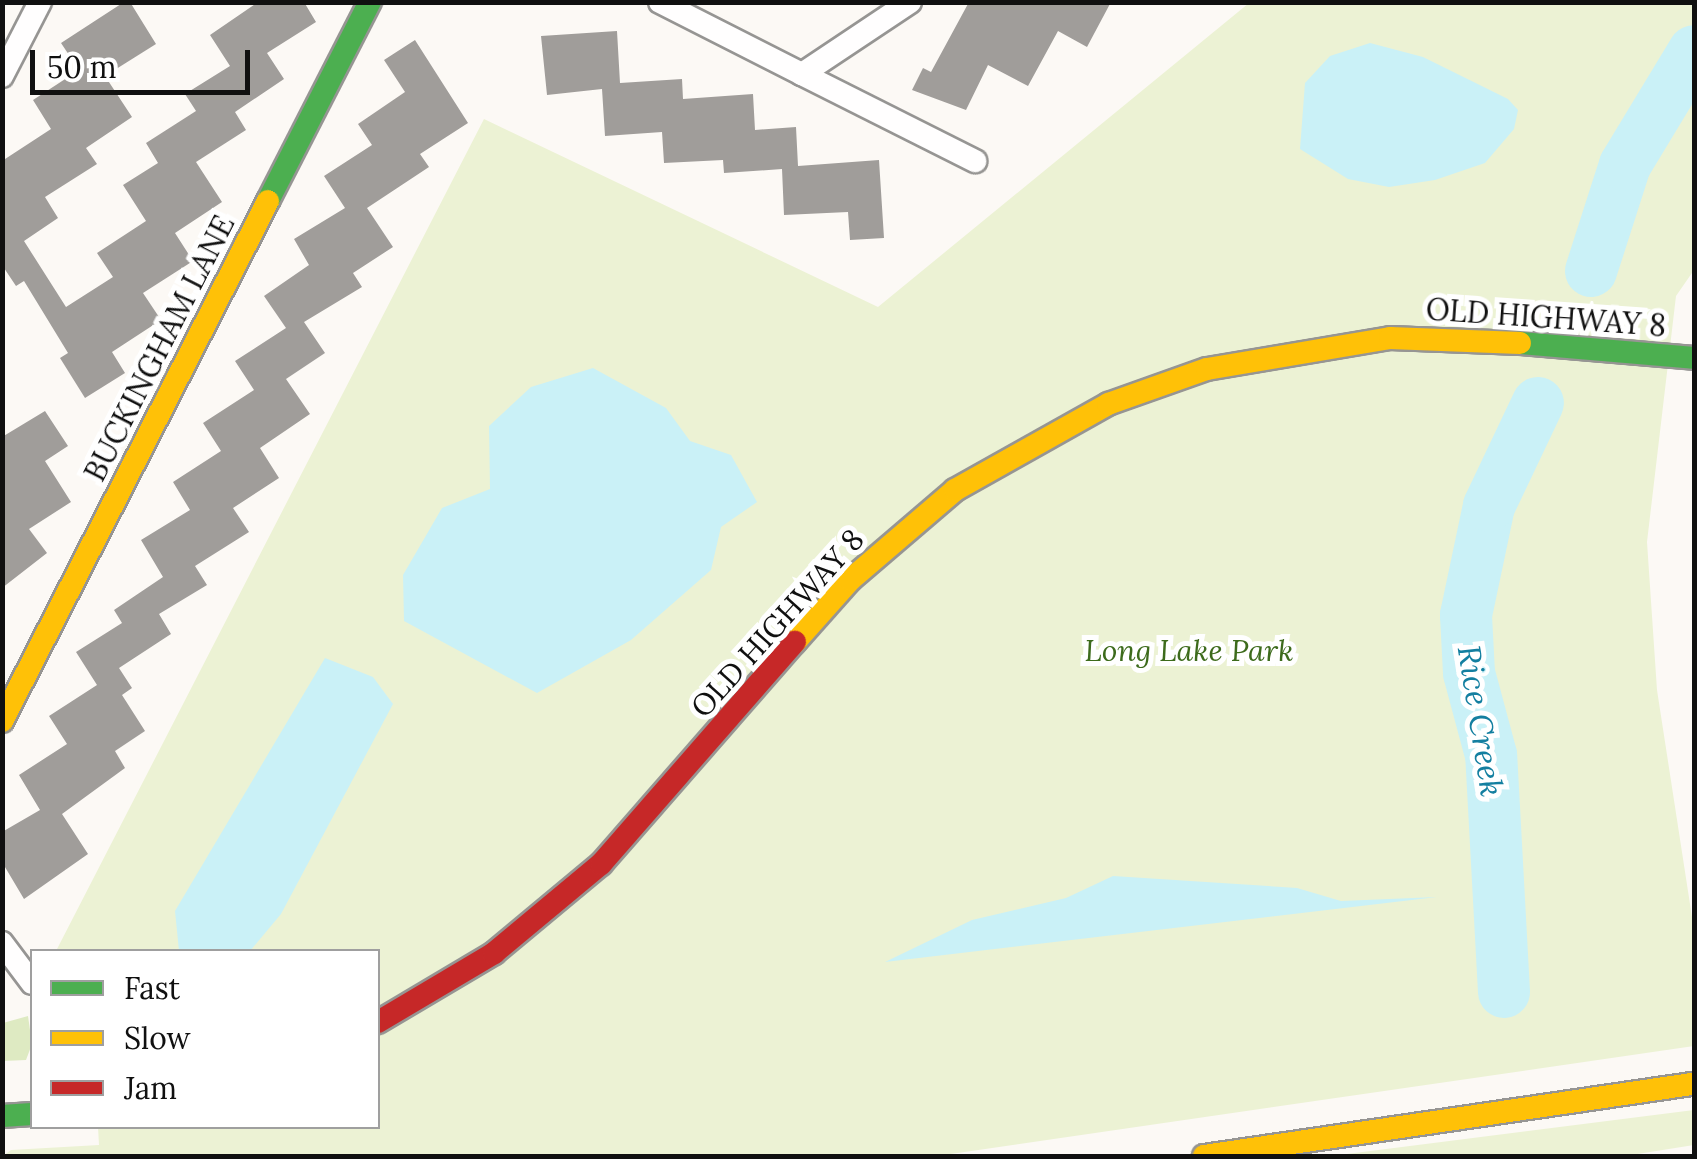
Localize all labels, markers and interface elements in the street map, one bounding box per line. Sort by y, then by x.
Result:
scale bar [35,30,255,92]
text: 50 m [47,48,117,86]
street label: BUCKINGHAM LANE [76,209,242,487]
street label: OLD HIGHWAY 8 [1425,291,1667,343]
street label: OLD HIGHWAY 8 [683,522,871,724]
park label: Long Lake Park [1084,632,1294,668]
water label: Rice Creek [1449,643,1511,799]
legend [30,949,380,1129]
text: Fast [124,969,180,1007]
text: Slow [124,1019,190,1057]
text: Jam [124,1069,177,1107]

